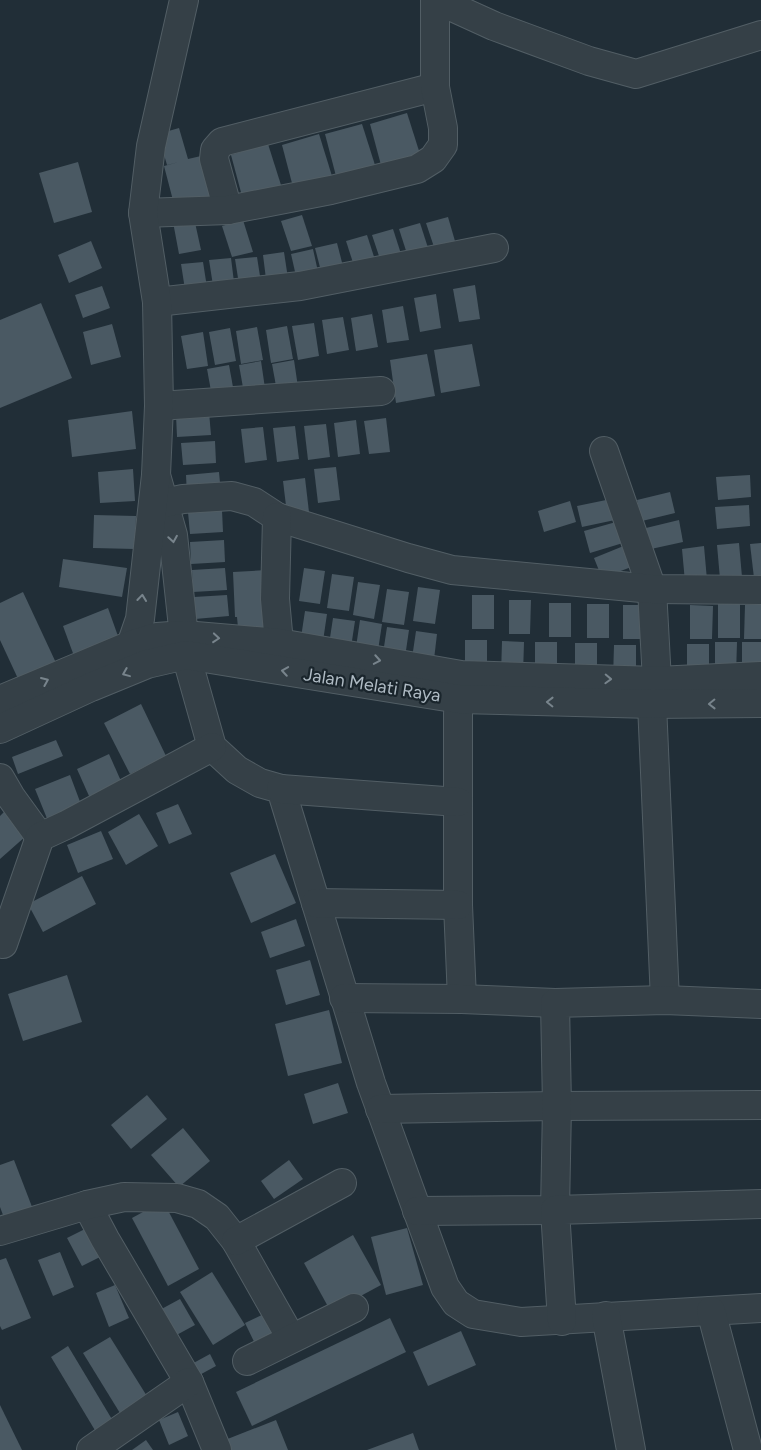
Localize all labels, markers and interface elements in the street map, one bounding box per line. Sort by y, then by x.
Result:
one-way arrow [167,535,178,543]
one-way arrow [136,594,147,602]
one-way arrow [213,632,221,643]
one-way arrow [373,655,381,665]
street label: Jalan Melati Raya [302,663,442,707]
one-way arrow [122,666,131,677]
one-way arrow [280,666,288,677]
one-way arrow [604,674,612,685]
one-way arrow [40,677,49,688]
one-way arrow [546,697,554,707]
one-way arrow [708,698,716,709]

